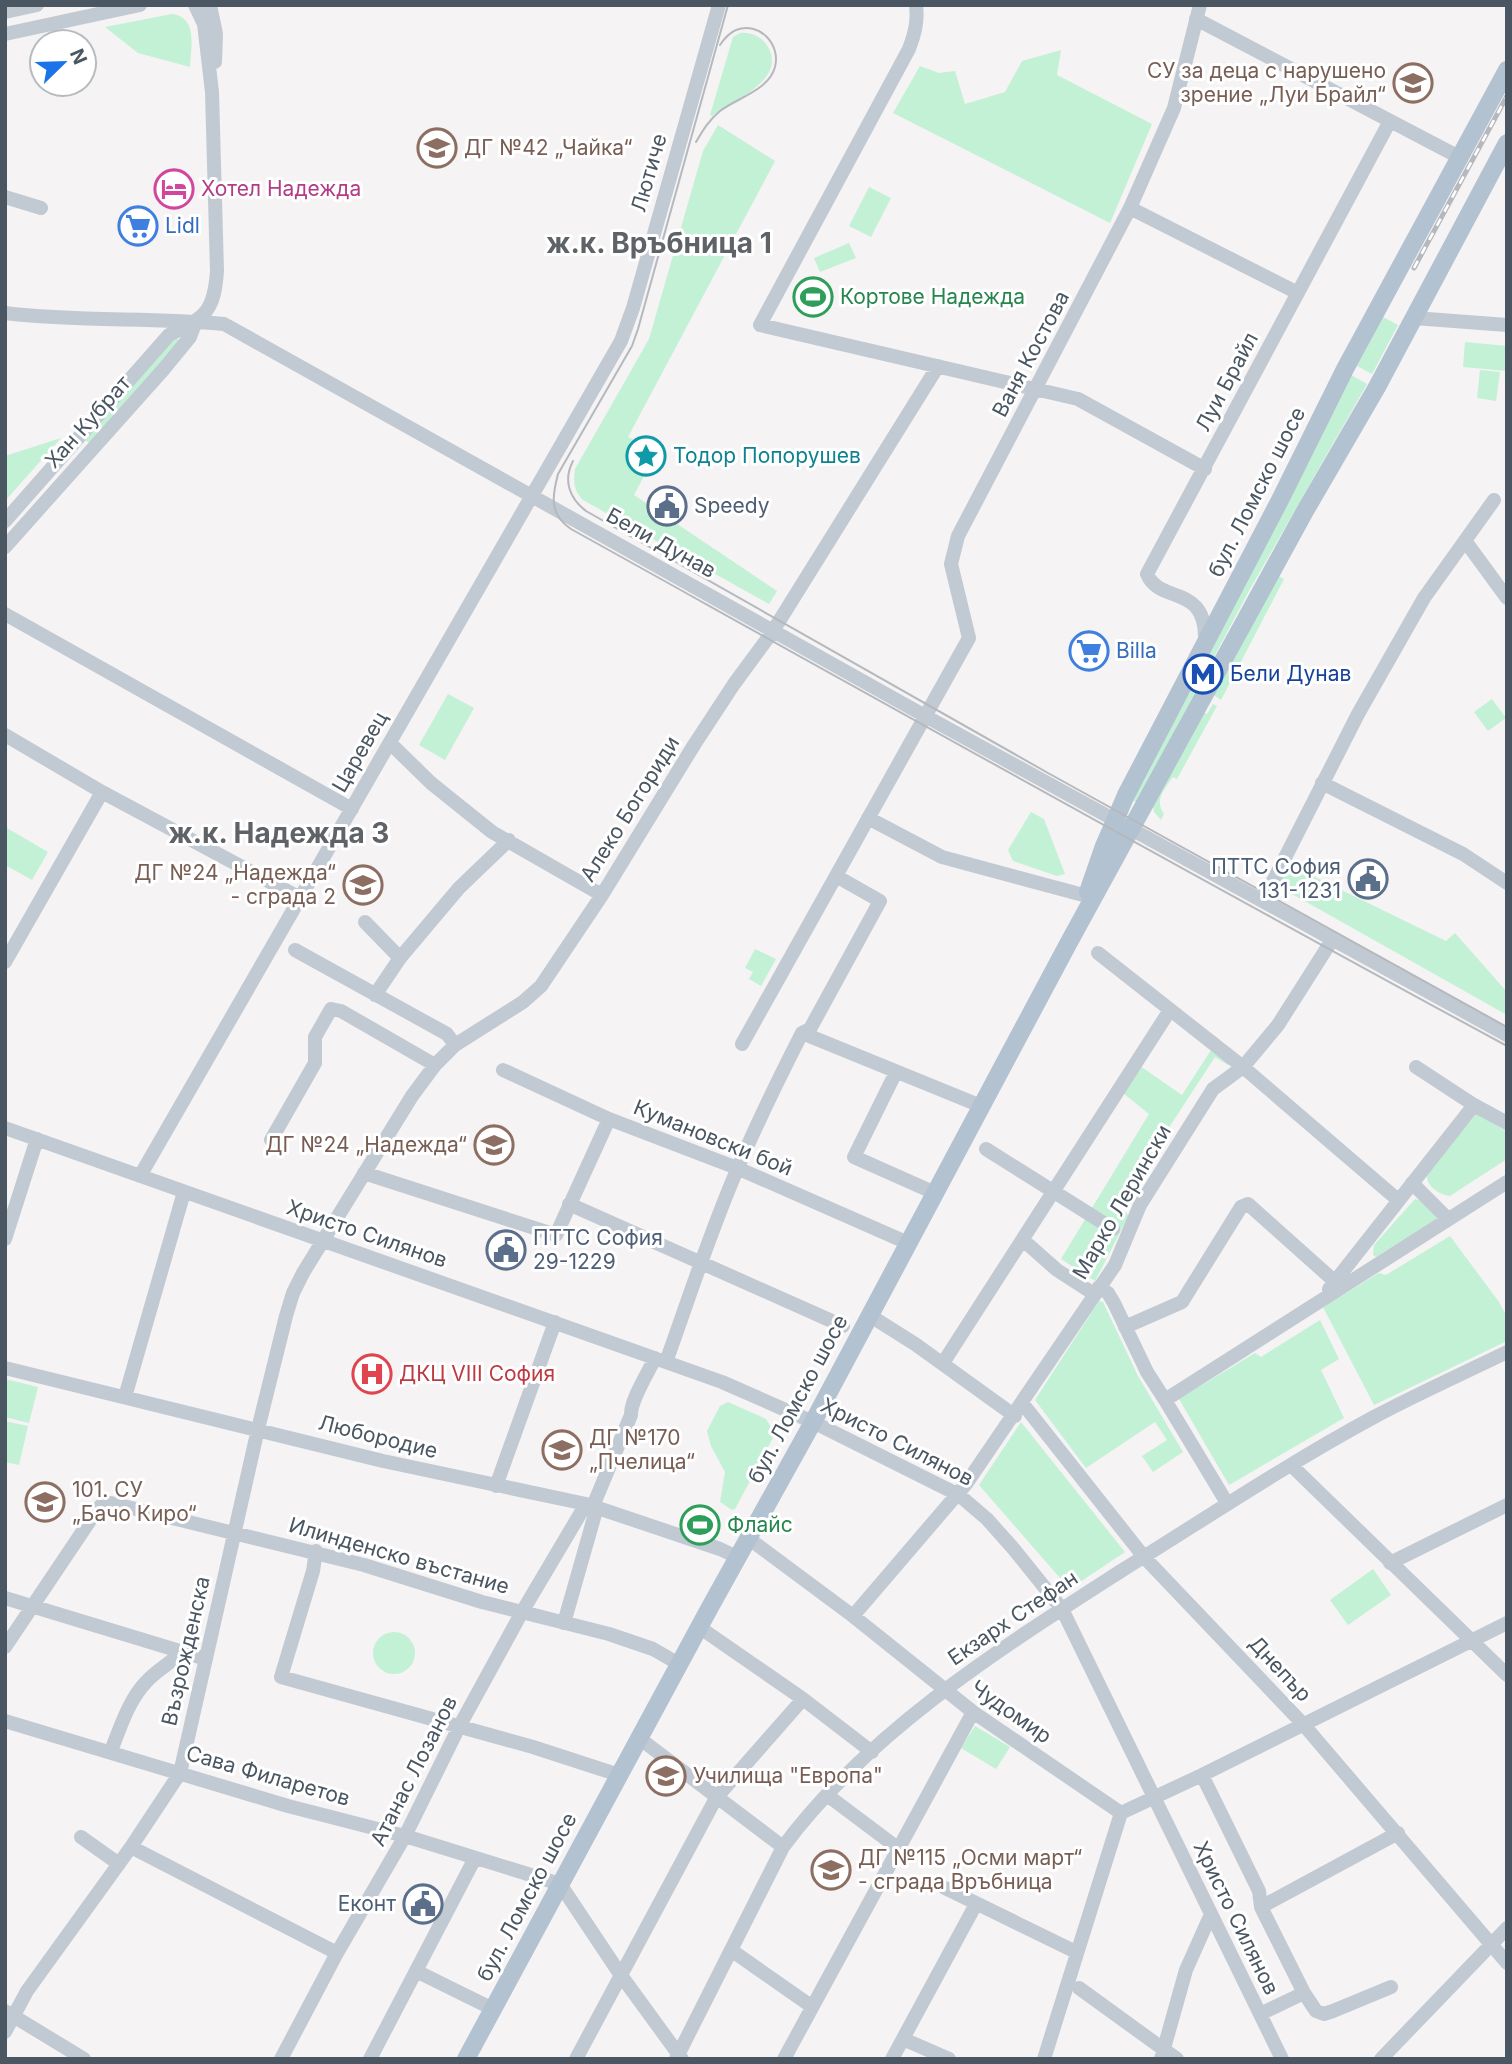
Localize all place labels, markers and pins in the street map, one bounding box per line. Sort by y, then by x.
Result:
place label: СУ за деца с нарушено зрение „Луи Брайл“ [1147,58,1386,107]
school or university icon: СУ за деца с нарушено зрение „Луи Брайл“ [1392,62,1434,104]
school or university icon: ДГ №42 „Чайка“ [416,127,458,169]
place label: ДГ №42 „Чайка“ [464,135,632,160]
hotel icon: Хотел Надежда [153,168,195,210]
place label: Хотел Надежда [201,176,361,201]
supermarket icon: Lidl [117,205,159,247]
place label: Lidl [165,213,200,238]
sports icon: Кортове Надежда [792,276,834,318]
place label: Кортове Надежда [840,284,1025,309]
place icon: Тодор Попорушев [625,435,667,477]
place label: Тодор Попорушев [673,443,861,468]
public building icon: Speedy [646,485,688,527]
place label: Speedy [694,493,770,518]
supermarket icon: Billa [1068,630,1110,672]
place label: Billa [1116,638,1157,663]
metro station icon: Бели Дунав [1182,653,1224,695]
place label: Бели Дунав [1230,661,1351,686]
place label: ПТТС София 131-1231 [1211,854,1341,903]
public building icon: ПТТС София 131-1231 [1347,858,1389,900]
place label: ДГ №24 „Надежда“ - сграда 2 [134,860,336,909]
school or university icon: ДГ №24 „Надежда“ - сграда 2 [342,864,384,906]
school or university icon: ДГ №24 „Надежда“ [473,1124,515,1166]
place label: ДГ №24 „Надежда“ [265,1132,467,1157]
place label: ПТТС София 29-1229 [533,1225,663,1274]
public building icon: ПТТС София 29-1229 [485,1229,527,1271]
hospital icon: ДКЦ VIII София [351,1353,393,1395]
place label: ДКЦ VIII София [399,1361,555,1386]
place label: ДГ №170 „Пчелица“ [589,1425,695,1474]
school or university icon: ДГ №170 „Пчелица“ [541,1429,583,1471]
place label: 101. СУ „Бачо Киро“ [72,1477,197,1526]
school or university icon: 101. СУ „Бачо Киро“ [24,1481,66,1523]
sports icon: Флайс [679,1504,721,1546]
place label: Флайс [727,1512,793,1537]
school or university icon: Училища "Европа" [645,1755,687,1797]
place label: Училища "Европа" [693,1763,883,1788]
place label: ДГ №115 „Осми март“ - сграда Връбница [858,1845,1082,1894]
school or university icon: ДГ №115 „Осми март“ - сграда Връбница [810,1849,852,1891]
public building icon: Еконт [402,1883,444,1925]
place label: Еконт [338,1891,396,1916]

